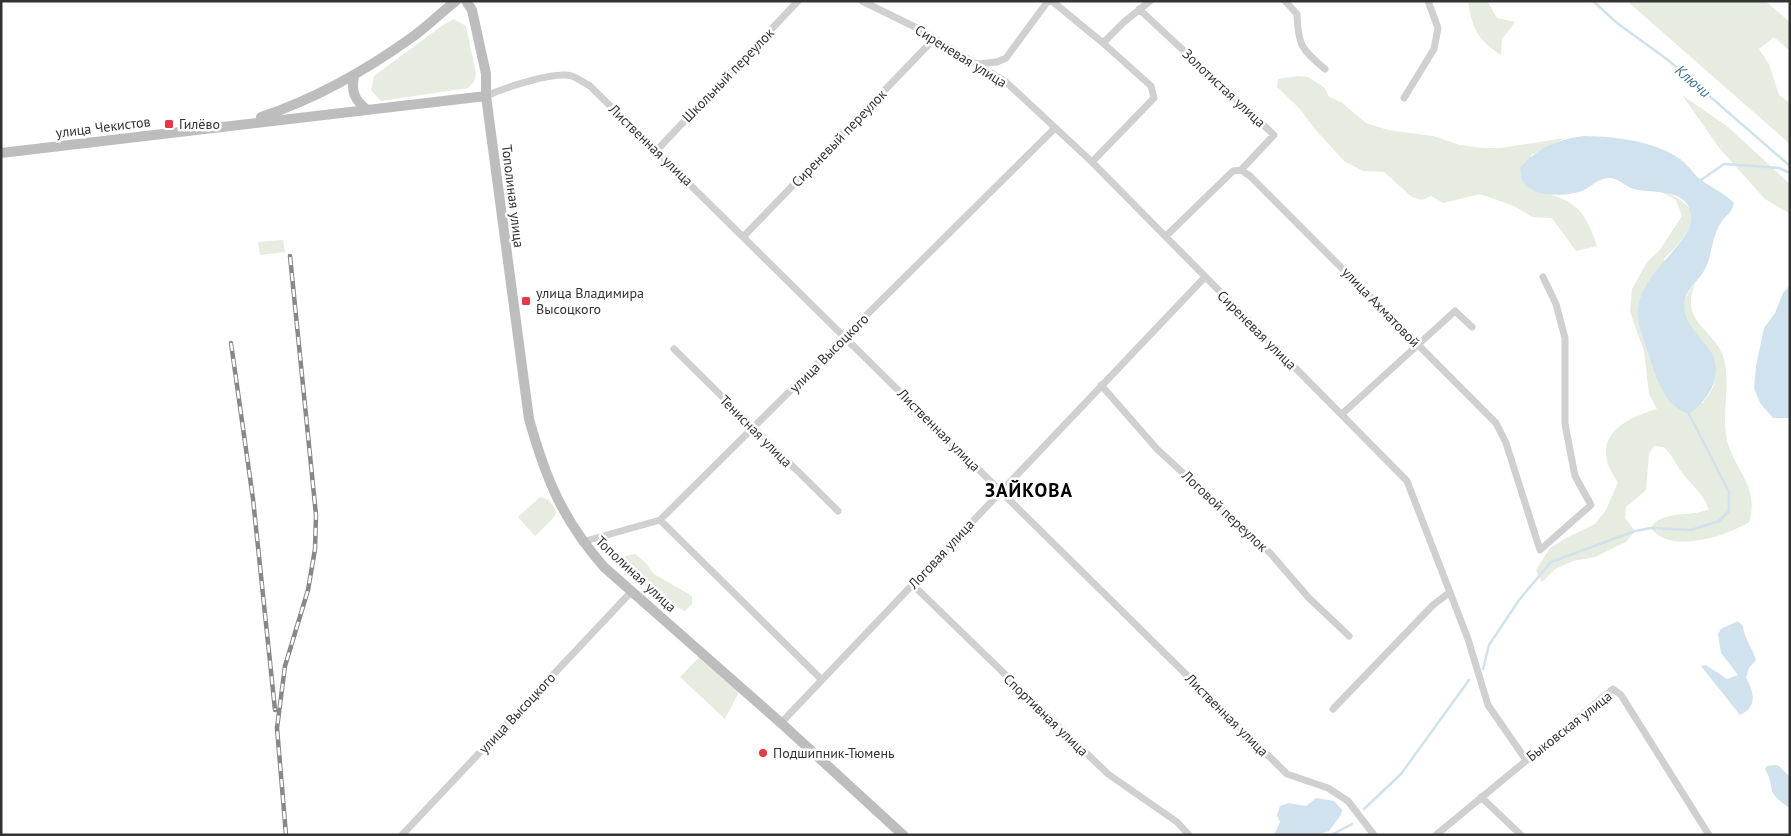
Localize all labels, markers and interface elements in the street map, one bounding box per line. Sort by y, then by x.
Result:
street label: Сиреневая улица [912,21,1010,91]
street label: Школьный переулок [678,24,778,126]
street label: Золотистая улица [1179,45,1269,131]
water label: Ключи [1671,60,1715,102]
street label: Сиреневый переулок [788,85,891,191]
street label: Лиственная улица [604,100,697,190]
street label: улица Чекистов [55,112,151,142]
place label: Гилёво [179,115,220,133]
marker: Гилёво [163,118,175,130]
street label: Тополиная улица [498,143,528,249]
street label: улица Ахматовой [1338,263,1424,351]
place label: улица Владимира Высоцкого [536,284,644,318]
street label: Сиреневая улица [1214,287,1301,374]
marker: улица Владимира Высоцкого [520,295,532,307]
street label: улица Высоцкого [786,310,872,396]
street label: Лиственная улица [893,384,984,475]
street label: Тенисная улица [716,391,796,471]
street label: Логовой переулок [1177,466,1272,556]
district label: ЗАЙКОВА [985,478,1073,502]
street label: Логовая улица [904,515,978,593]
street label: Тополиная улица [592,532,680,616]
street label: улица Высоцкого [475,669,559,757]
street label: Лиственная улица [1181,669,1272,760]
street label: Спортивная улица [1000,670,1092,760]
street label: Быковская улица [1523,687,1616,765]
place label: Подшипник-Тюмень [773,744,895,762]
marker: Подшипник-Тюмень [757,747,769,759]

